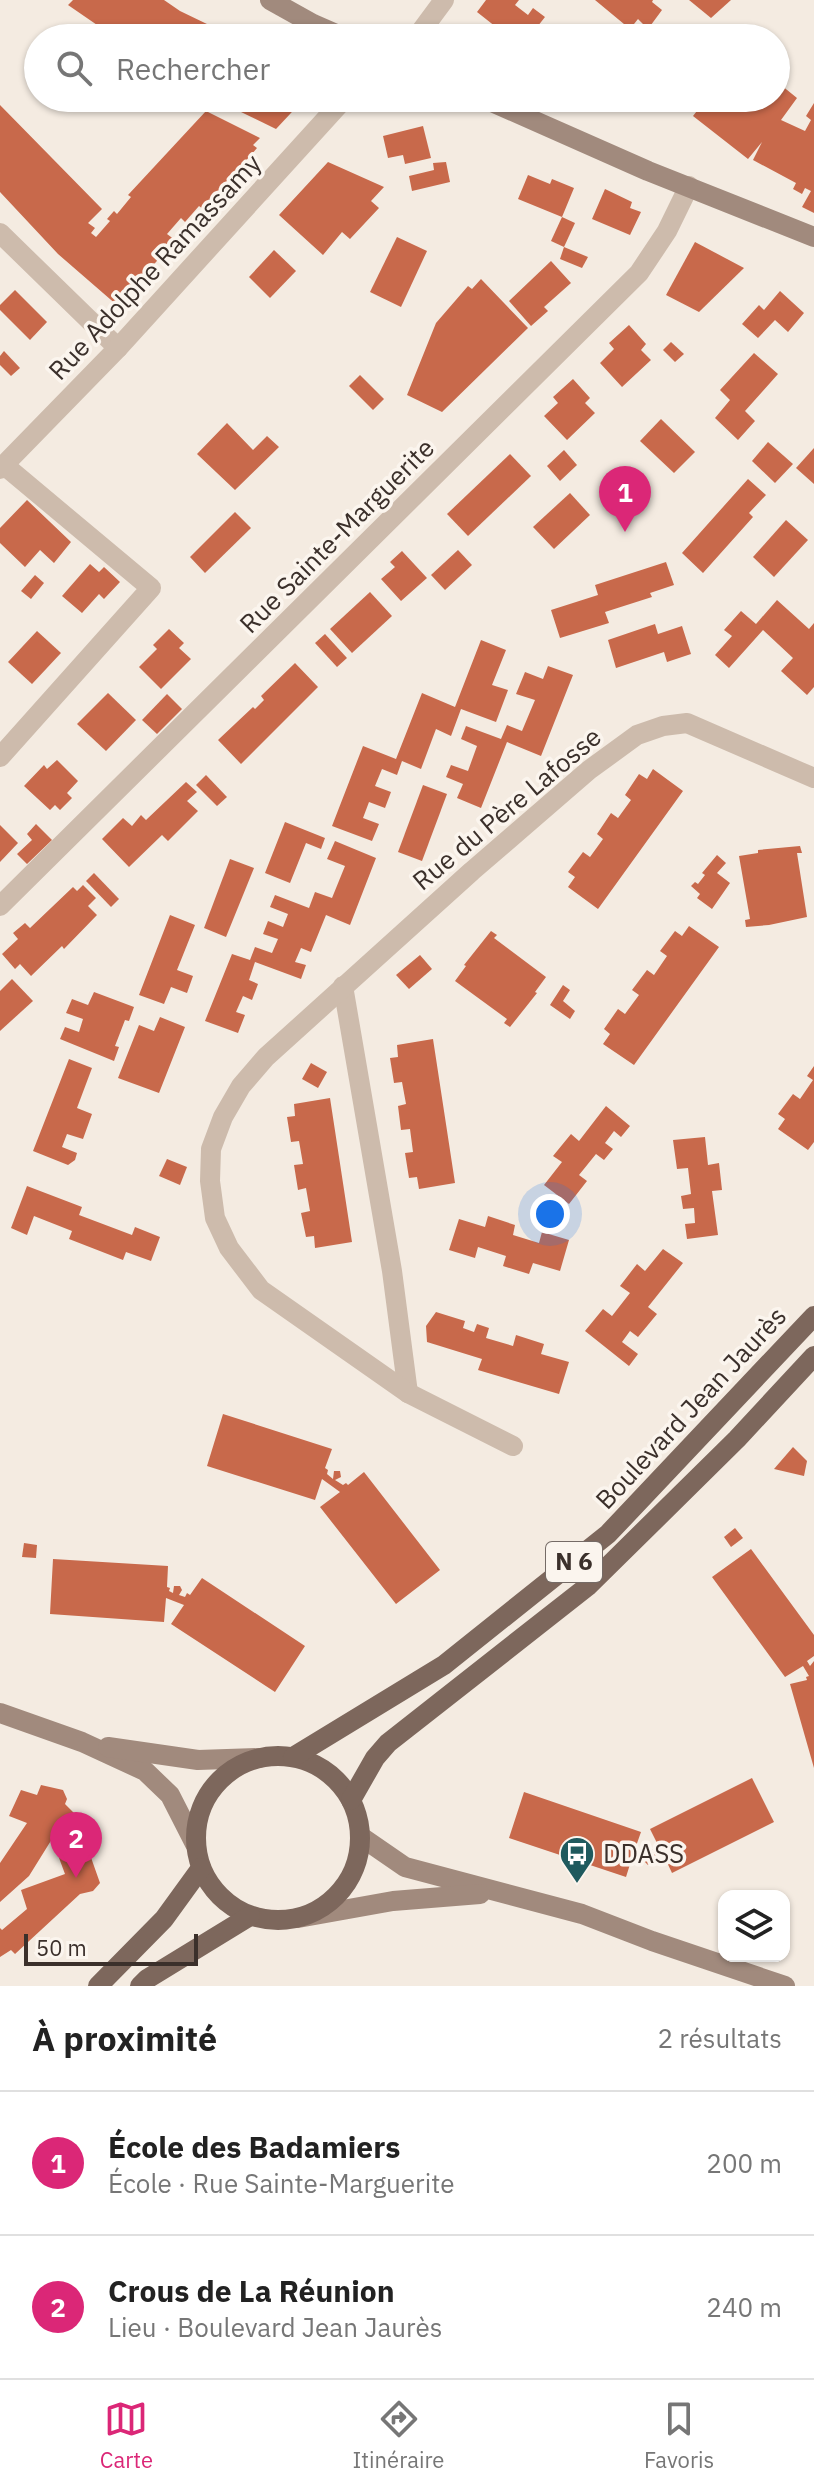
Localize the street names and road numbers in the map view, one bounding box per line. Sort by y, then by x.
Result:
street label: Rue Adolphe Ramassamy [41,146,268,386]
street label: Rue Sainte-Marguerite [232,431,441,640]
street label: Rue du Père Lafosse [405,719,608,897]
street label: Boulevard Jean Jaurès [587,1299,793,1516]
road number: N 6 [546,1542,602,1582]

